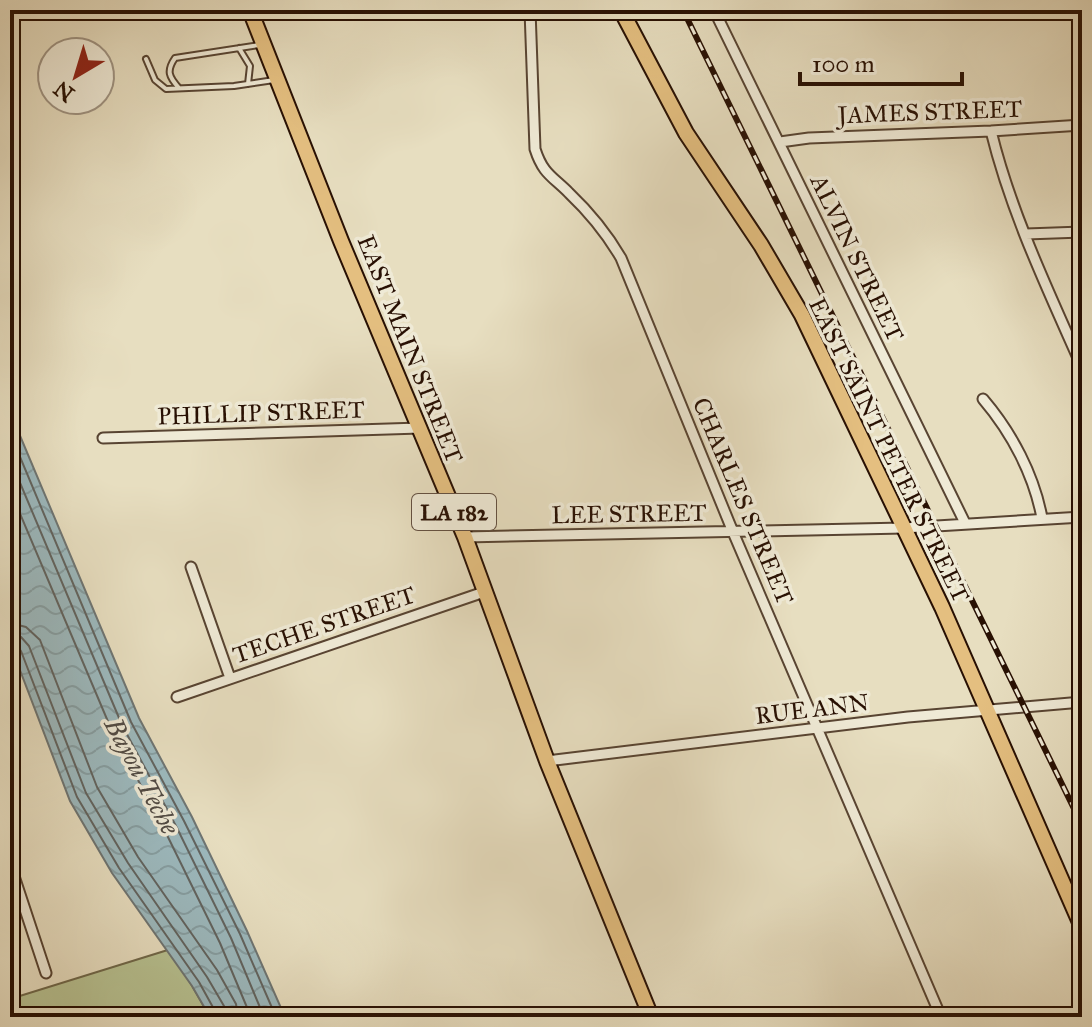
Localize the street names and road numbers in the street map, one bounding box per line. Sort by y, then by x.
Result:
street label: JAMES STREET [834,94,1023,130]
street label: ALVIN STREET [803,169,910,346]
street label: EAST MAIN STREET [350,231,470,467]
street label: EAST SAINT PETER STREET [802,293,976,607]
street label: CHARLES STREET [686,393,800,609]
street label: PHILLIP STREET [157,394,365,432]
road number: LA 182 [412,494,496,530]
street label: LEE STREET [551,498,707,530]
street label: TECHE STREET [229,580,419,670]
street label: RUE ANN [753,687,871,731]

